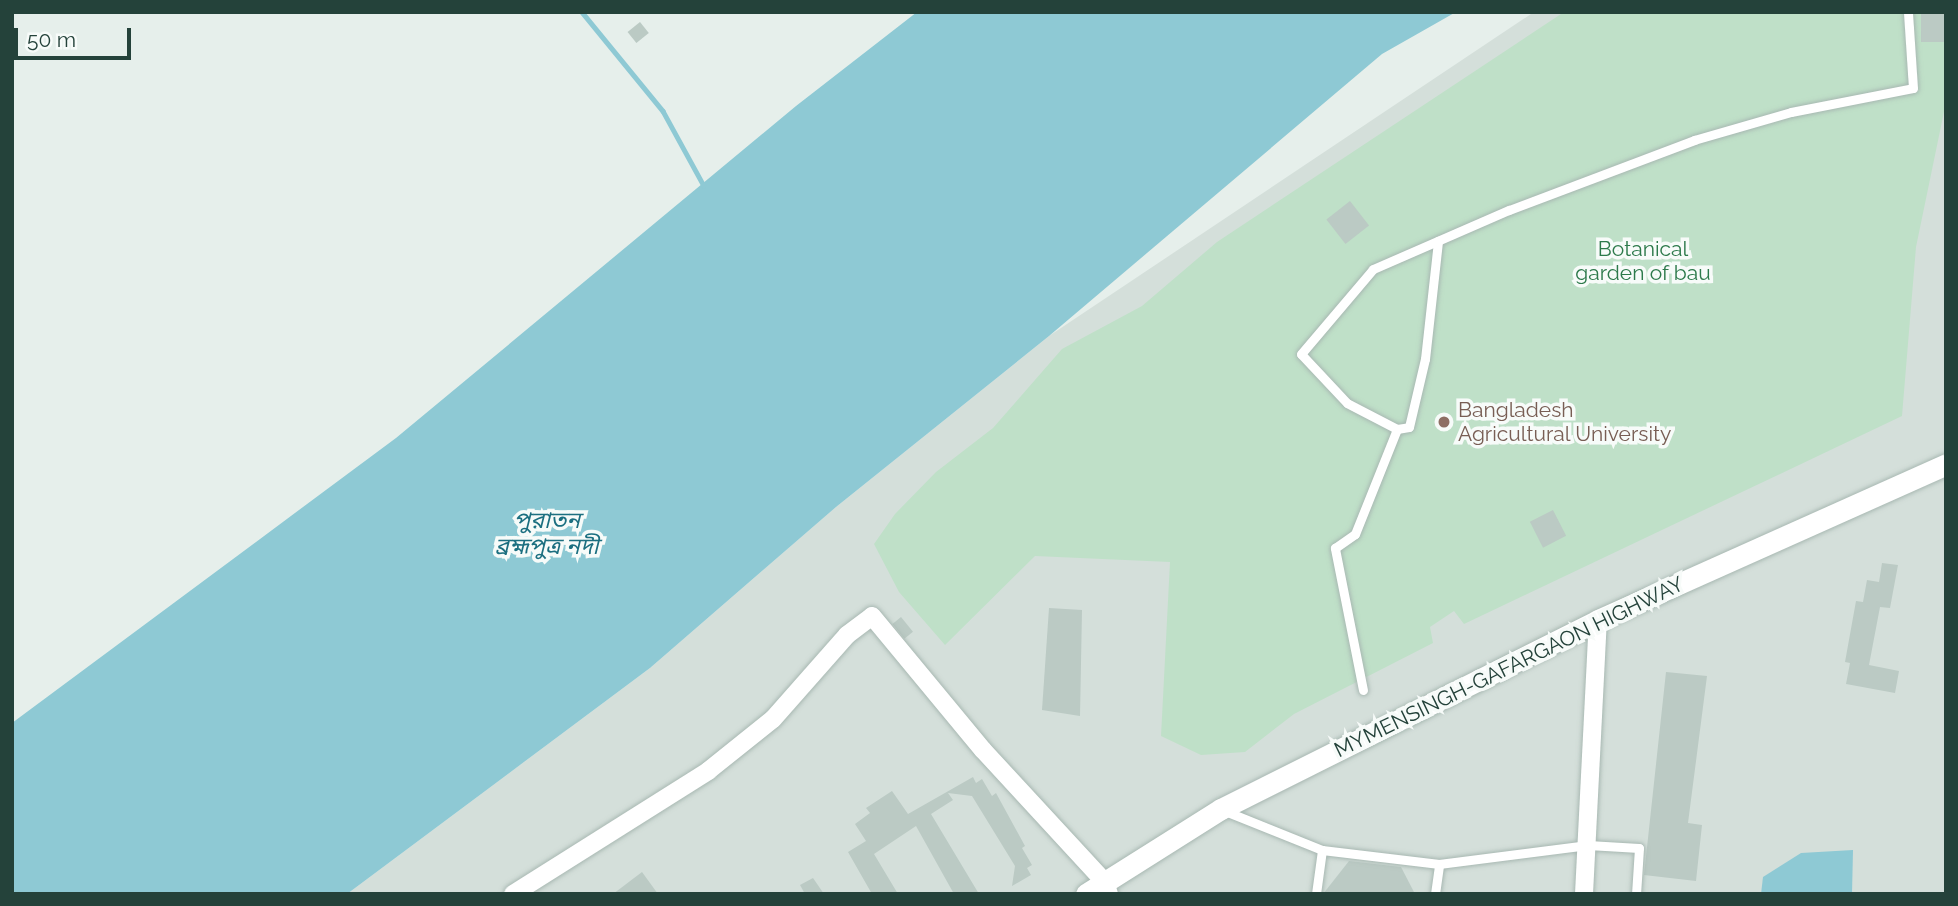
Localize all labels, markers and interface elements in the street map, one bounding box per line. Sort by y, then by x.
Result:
scale bar [18,14,135,58]
text: 50 m [27,27,76,52]
park label: Botanical garden of bau [1575,236,1711,286]
place label: Bangladesh Agricultural University [1458,397,1672,447]
marker: Bangladesh Agricultural University [1436,414,1452,430]
water label: পুরাতন ব্রহ্মপুত্র নদী [495,506,599,560]
street label: MYMENSINGH-GAFARGAON HIGHWAY [1330,571,1688,763]

